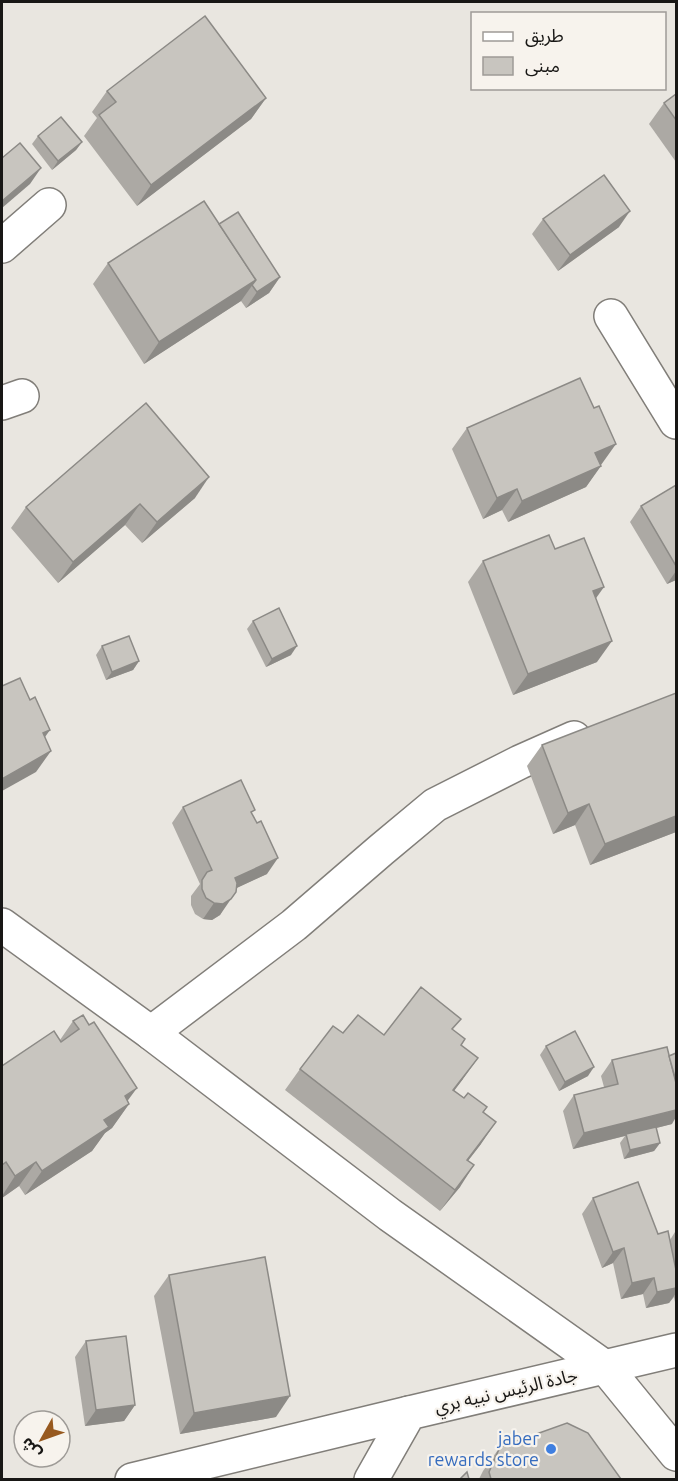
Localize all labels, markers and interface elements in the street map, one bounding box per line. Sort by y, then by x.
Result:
legend [471,12,666,90]
text: طريق [525,25,564,47]
text: مبنى [525,55,560,77]
street label: جادة الرئيس نبيه بري [432,1364,580,1420]
north arrow [12,1409,72,1469]
place label: jaber rewards store [428,1428,539,1469]
text: ش [17,1434,45,1463]
marker: jaber rewards store [544,1442,558,1456]

